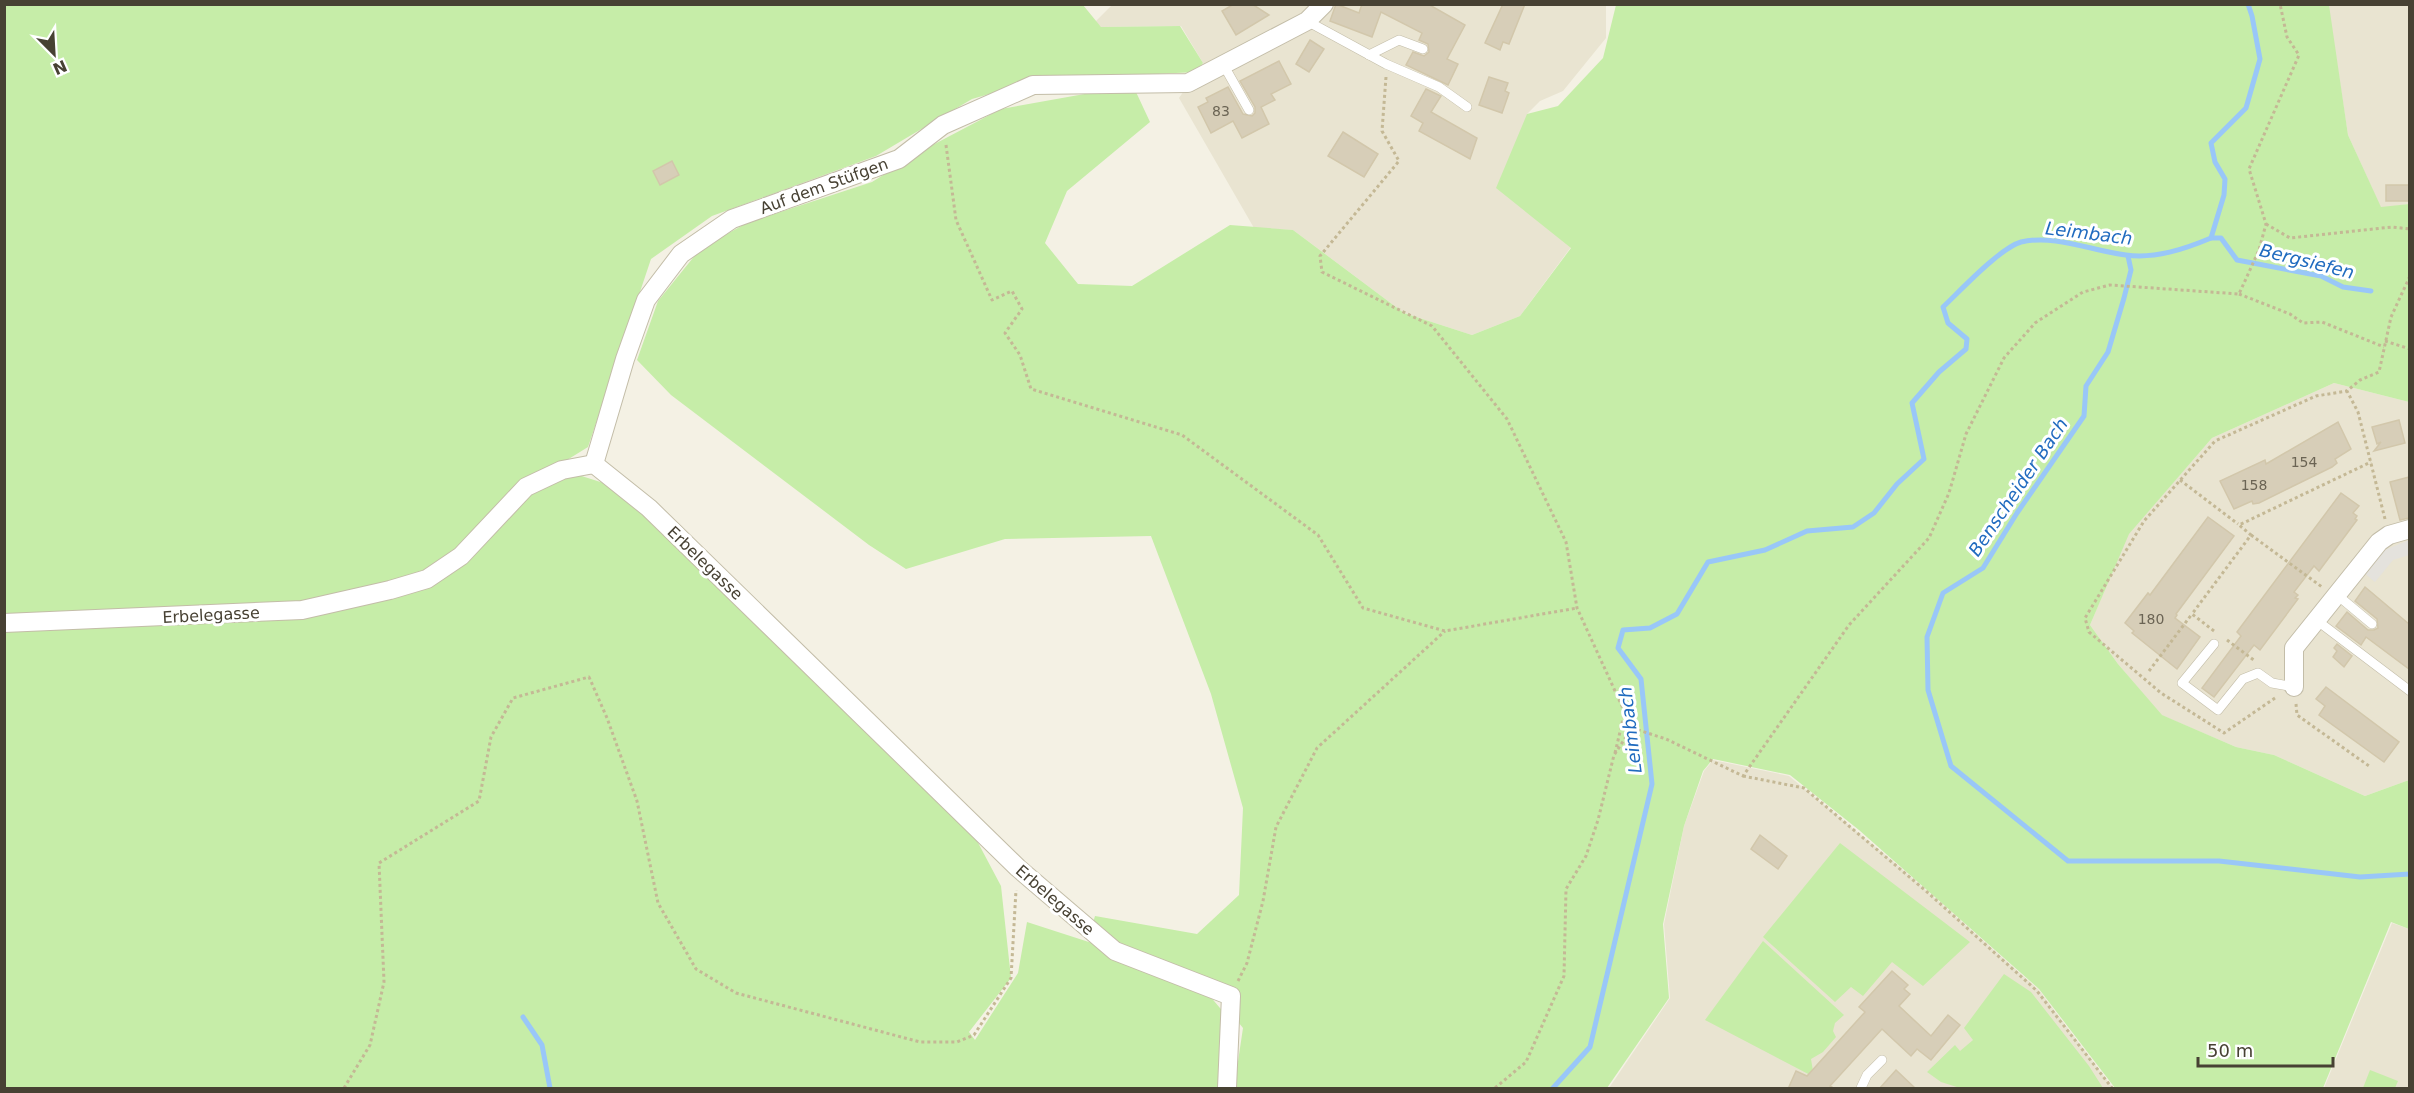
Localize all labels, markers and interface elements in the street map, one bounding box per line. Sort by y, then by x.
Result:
north arrow [24,24,84,84]
text: N [50,56,70,79]
house number: 83 [1212,103,1230,119]
street label: Auf dem Stüfgen [757,154,891,218]
water label: Leimbach [2044,217,2134,249]
water label: Bergsiefen [2258,239,2356,283]
water label: Benscheider Bach [1964,414,2072,560]
house number: 154 [2291,454,2317,470]
house number: 158 [2241,477,2267,493]
street label: Erbelegasse [663,522,747,604]
street label: Erbelegasse [162,603,260,627]
house number: 180 [2138,611,2164,627]
water label: Leimbach [1614,685,1646,775]
street label: Erbelegasse [1012,861,1098,939]
scale bar [2198,1030,2333,1068]
text: 50 m [2207,1040,2253,1061]

